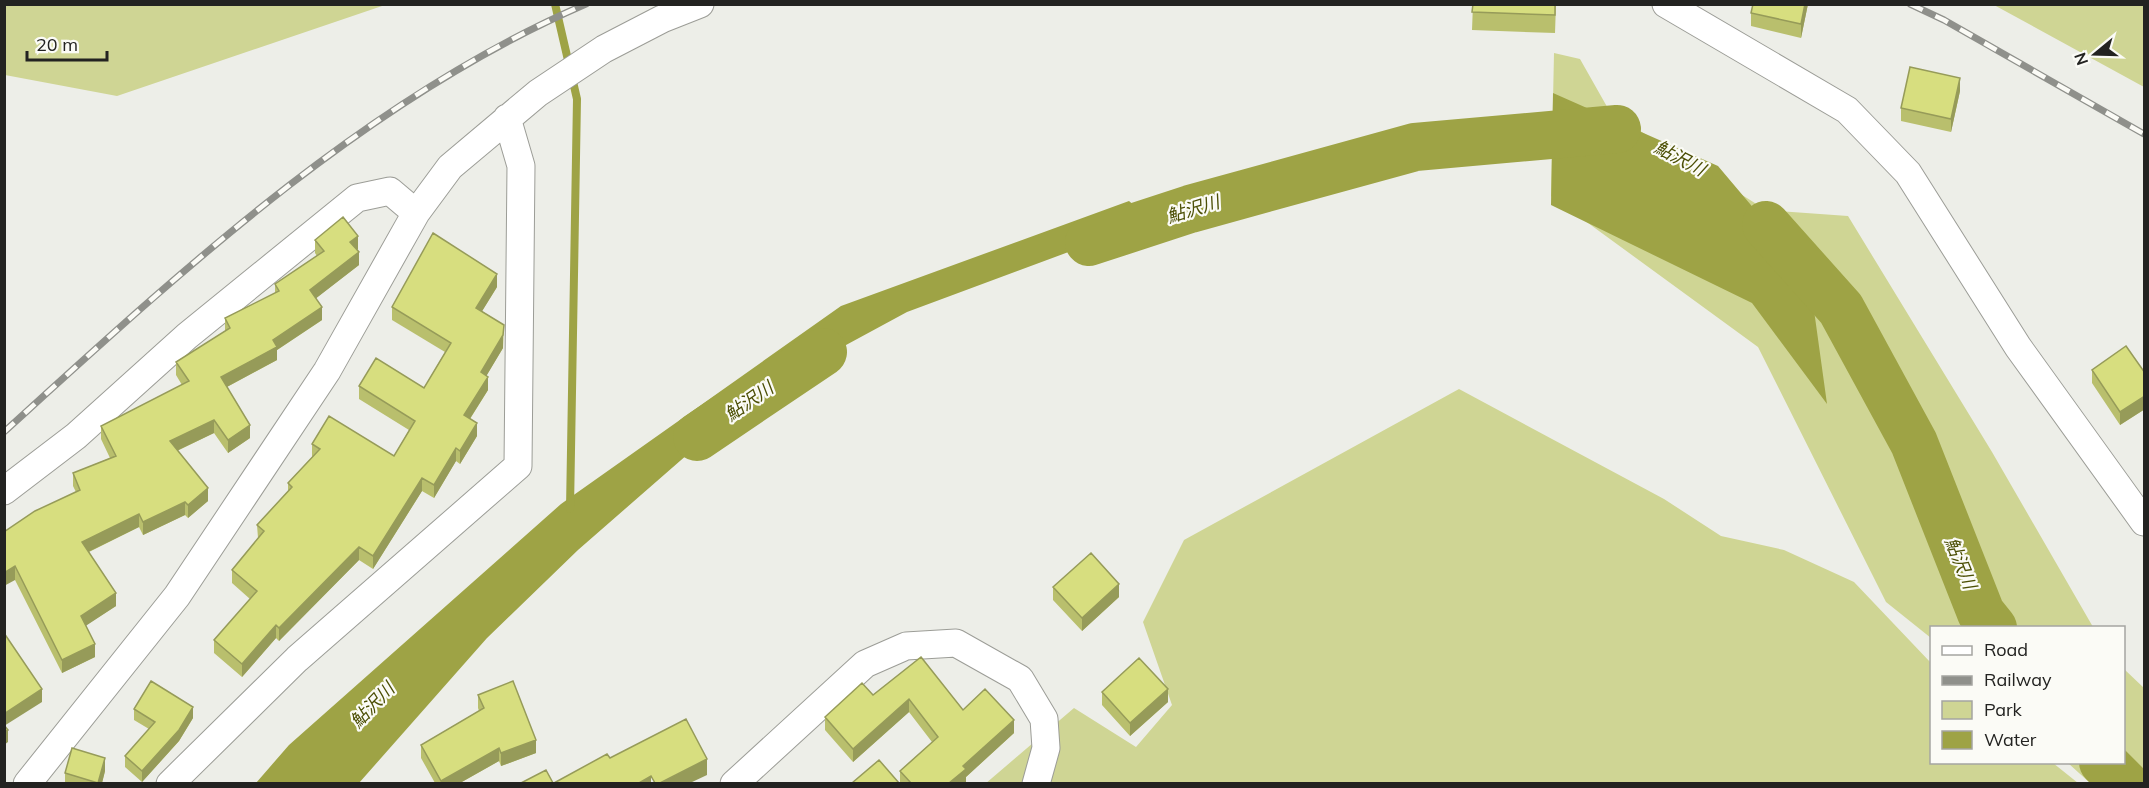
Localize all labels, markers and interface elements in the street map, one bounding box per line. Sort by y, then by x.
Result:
scale bar [27,24,106,62]
north arrow [2065,24,2125,84]
text: 20 m [36,33,78,56]
text: N [2069,50,2092,68]
water label: 鮎沢川 [1651,135,1711,182]
water label: 鮎沢川 [1164,190,1224,228]
water label: 鮎沢川 [720,375,779,426]
water label: 鮎沢川 [1940,534,1983,594]
legend [1930,626,2125,764]
text: Road [1984,638,2028,661]
text: Railway [1984,668,2052,691]
water label: 鮎沢川 [345,676,400,732]
text: Park [1984,698,2023,721]
text: Water [1984,728,2037,751]

